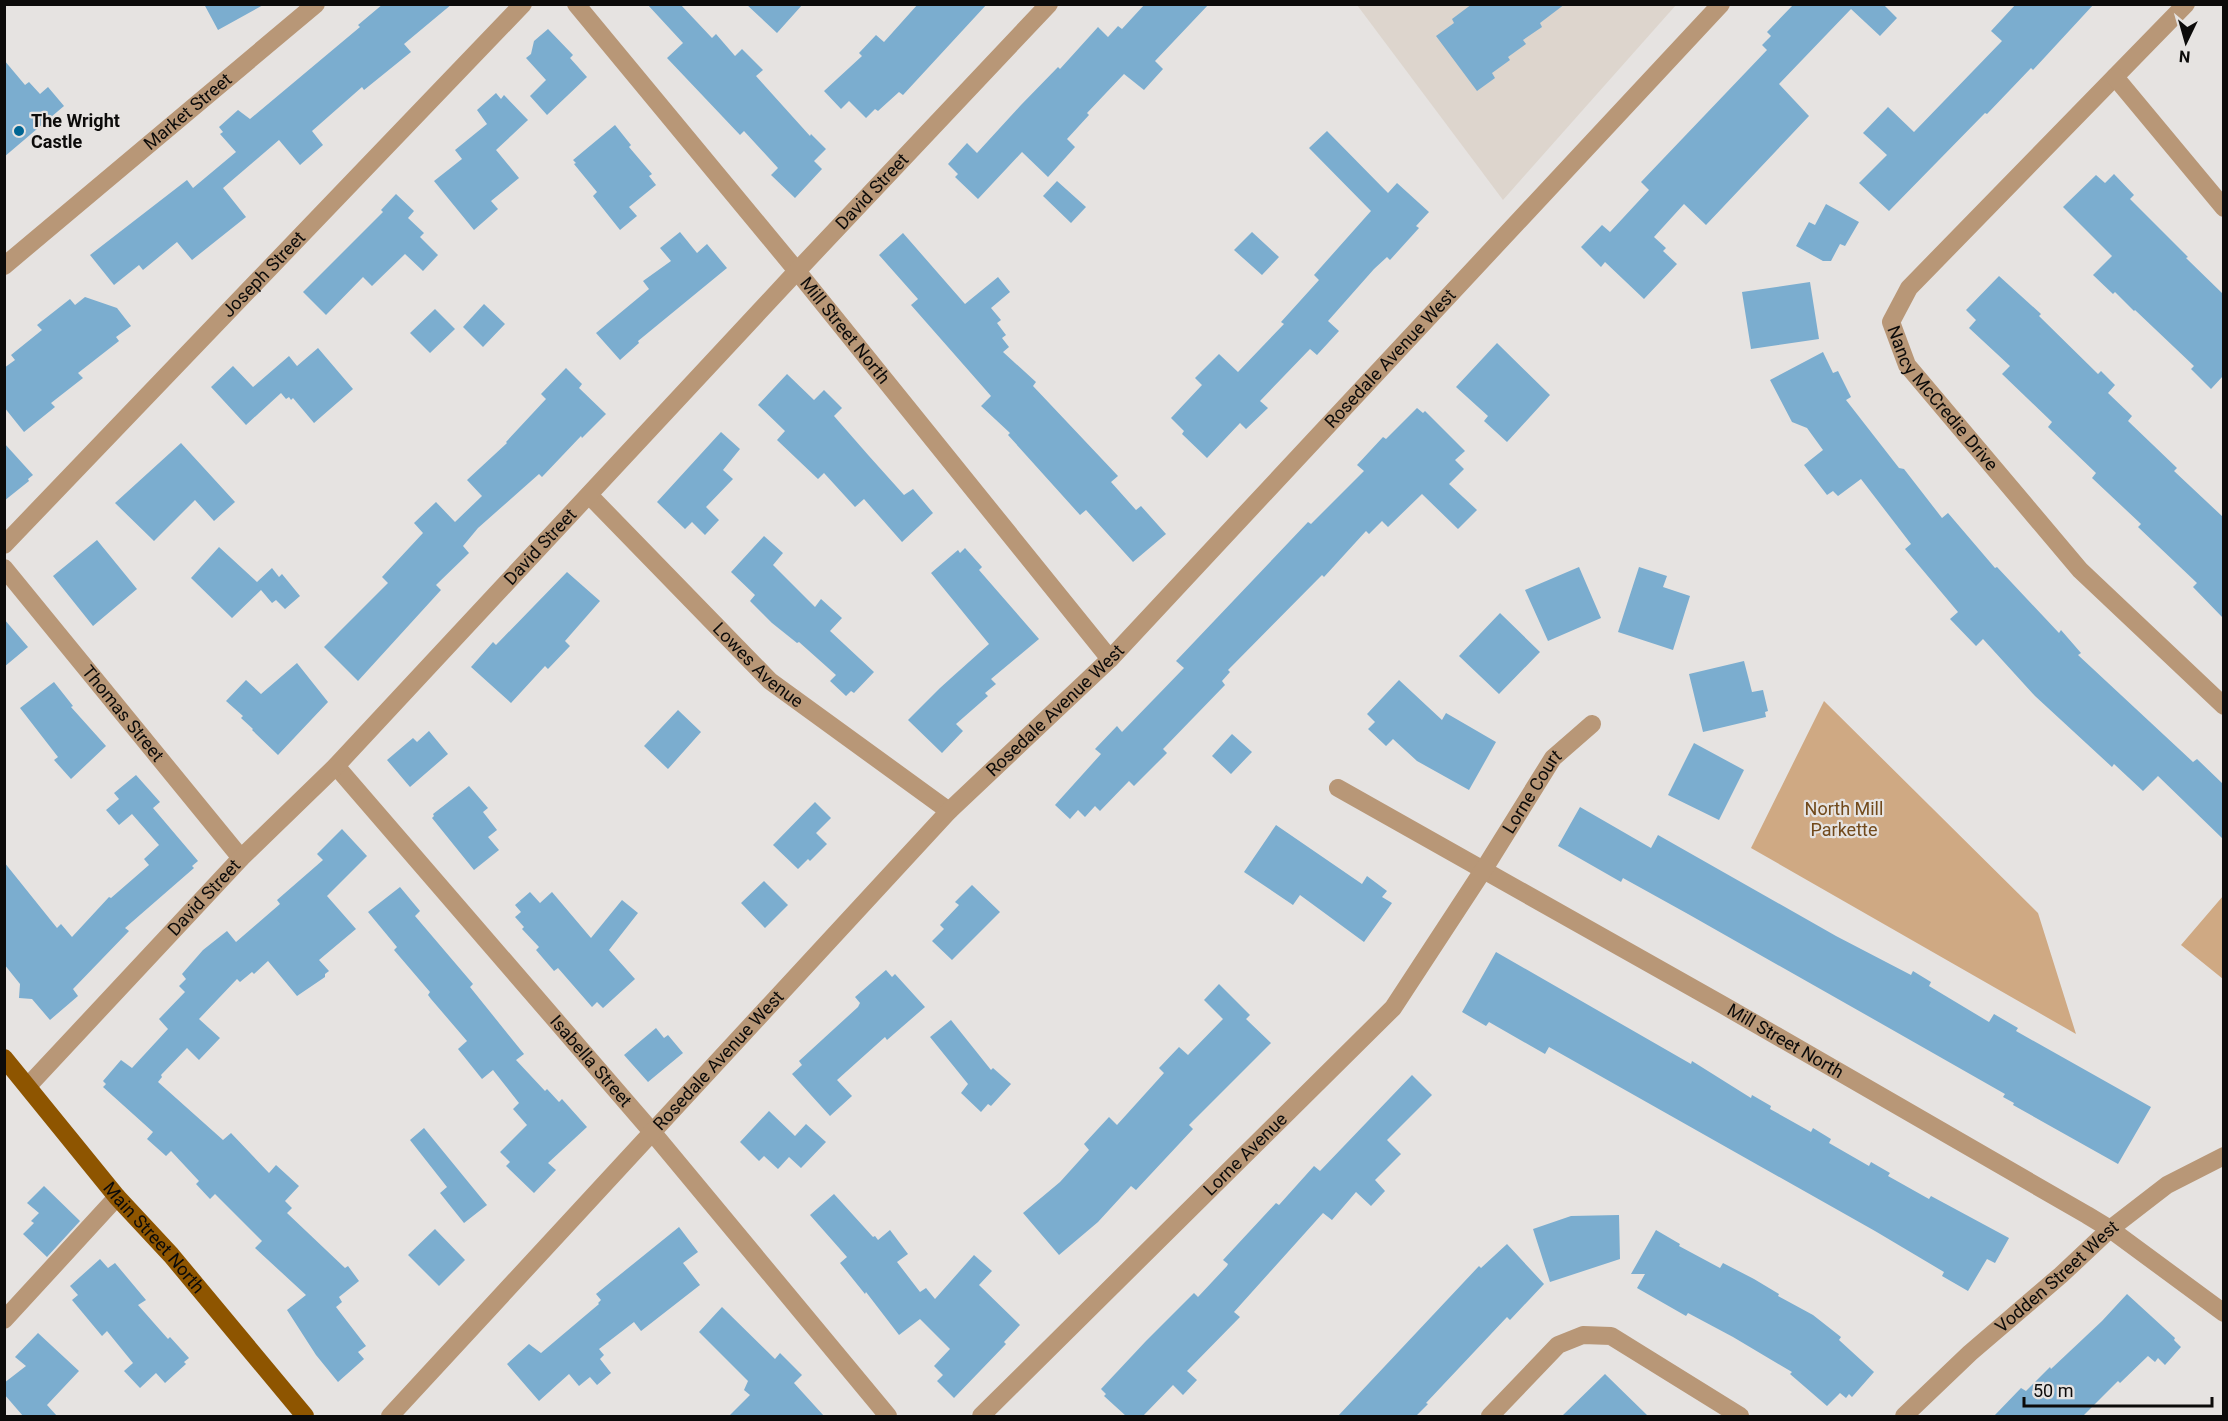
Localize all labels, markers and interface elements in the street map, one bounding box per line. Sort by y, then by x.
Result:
north arrow [2156,12,2216,72]
text: N [2178,46,2191,66]
street label: Market Street [139,68,236,154]
place label: The Wright Castle [31,110,120,152]
marker: The Wright Castle [12,124,26,138]
street label: David Street [831,149,913,234]
street label: Joseph Street [217,227,309,321]
street label: Mill Street North [796,273,895,388]
street label: Rosedale Avenue West [1320,284,1460,432]
street label: Nancy McCredie Drive [1883,322,2003,475]
street label: David Street [499,504,581,589]
street label: Lowes Avenue [709,618,807,712]
street label: Rosedale Avenue West [982,640,1128,780]
street label: Thomas Street [78,661,169,766]
street label: Lorne Court [1498,745,1565,837]
park label: North Mill Parkette [1805,798,1883,840]
street label: David Street [163,855,245,940]
street label: Rosedale Avenue West [648,986,788,1134]
street label: Mill Street North [1724,999,1848,1082]
street label: Isabella Street [546,1011,637,1111]
street label: Lorne Avenue [1199,1108,1291,1200]
street label: Main Street North [99,1178,209,1297]
street label: Vodden Street West [1991,1216,2122,1337]
scale bar [2024,1370,2212,1408]
text: 50 m [2033,1380,2073,1401]

